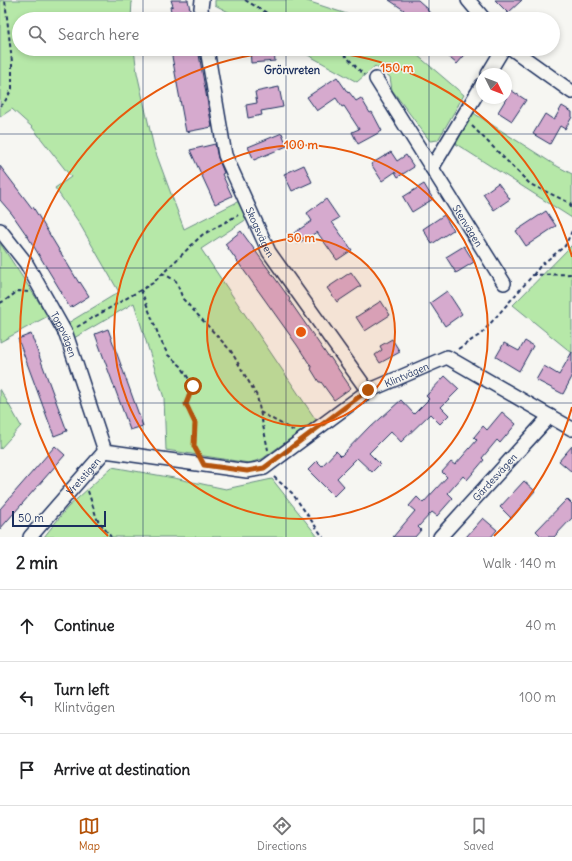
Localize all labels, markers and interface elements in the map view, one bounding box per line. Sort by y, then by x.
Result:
search box [12,12,560,56]
icon: search [26,23,48,45]
text: Search here [58,25,139,44]
text: 150 m [381,60,414,75]
district label: Grönvreten [264,63,321,77]
north arrow [476,68,512,104]
text: 100 m [284,137,318,152]
street label: Stenvägen [450,202,486,249]
street label: Skogsvägen [243,205,277,260]
text: 50 m [287,230,316,245]
street label: Toppvägen [48,309,80,359]
centre of rings [294,325,308,339]
street label: Klintvägen [382,359,431,390]
route start [184,377,202,395]
route end [359,381,377,399]
street label: Gärdesvägen [469,450,520,504]
street label: Vretstigen [63,454,103,497]
scale bar [12,509,106,528]
text: 50 m [18,511,44,525]
text: 2 min [16,552,58,574]
text: Walk · 140 m [483,555,556,572]
icon: ahead [16,615,38,637]
text: Continue [54,616,115,635]
text: 40 m [525,617,556,634]
text: Turn left [54,680,109,699]
icon: left [16,687,38,709]
text: 100 m [519,689,556,706]
text: Klintvägen [54,699,115,716]
icon: arrive [16,759,38,781]
text: Arrive at destination [54,760,190,779]
tab: Map [78,815,100,853]
tab: Directions [257,815,307,853]
tab: Saved [463,815,494,853]

